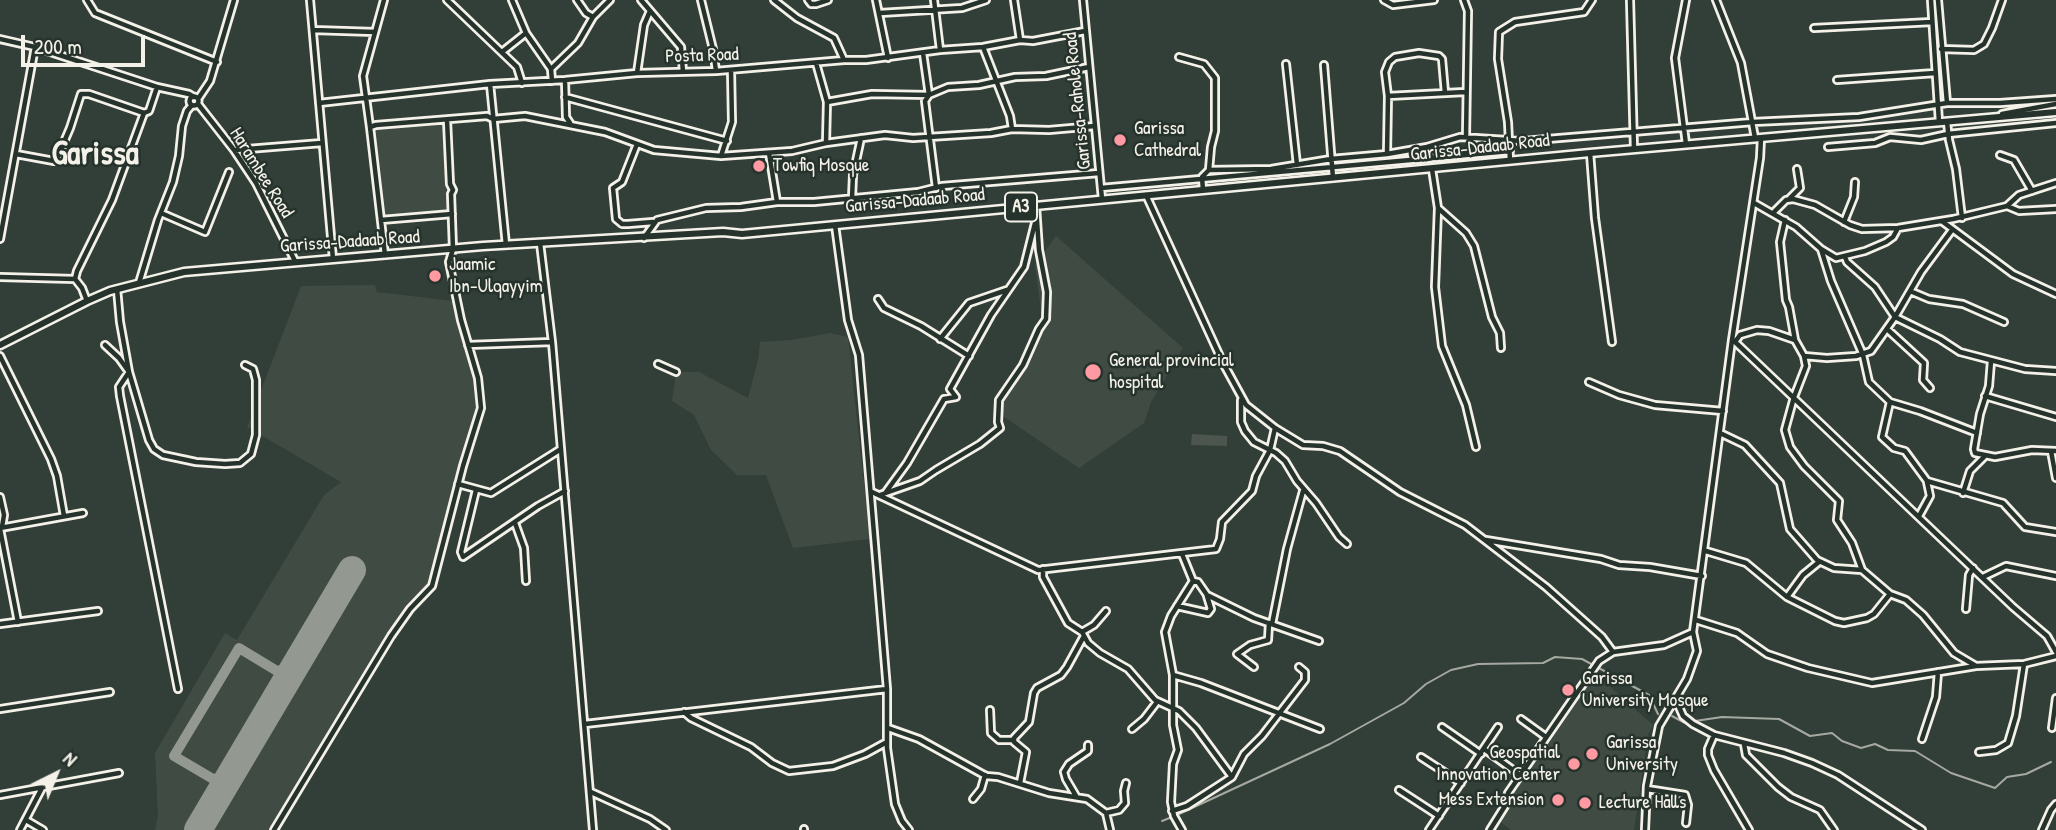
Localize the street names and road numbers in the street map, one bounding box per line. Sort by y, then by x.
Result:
street label: Garissa-Rahole Road [1059,31,1097,171]
street label: Posta Road [665,43,739,69]
street label: Harambee Road [224,124,298,222]
street label: Garissa-Dadaab Road [1409,129,1551,167]
street label: Garissa-Dadaab Road [844,184,986,218]
road number: A3 [1005,192,1037,222]
street label: Garissa-Dadaab Road [279,226,421,258]

